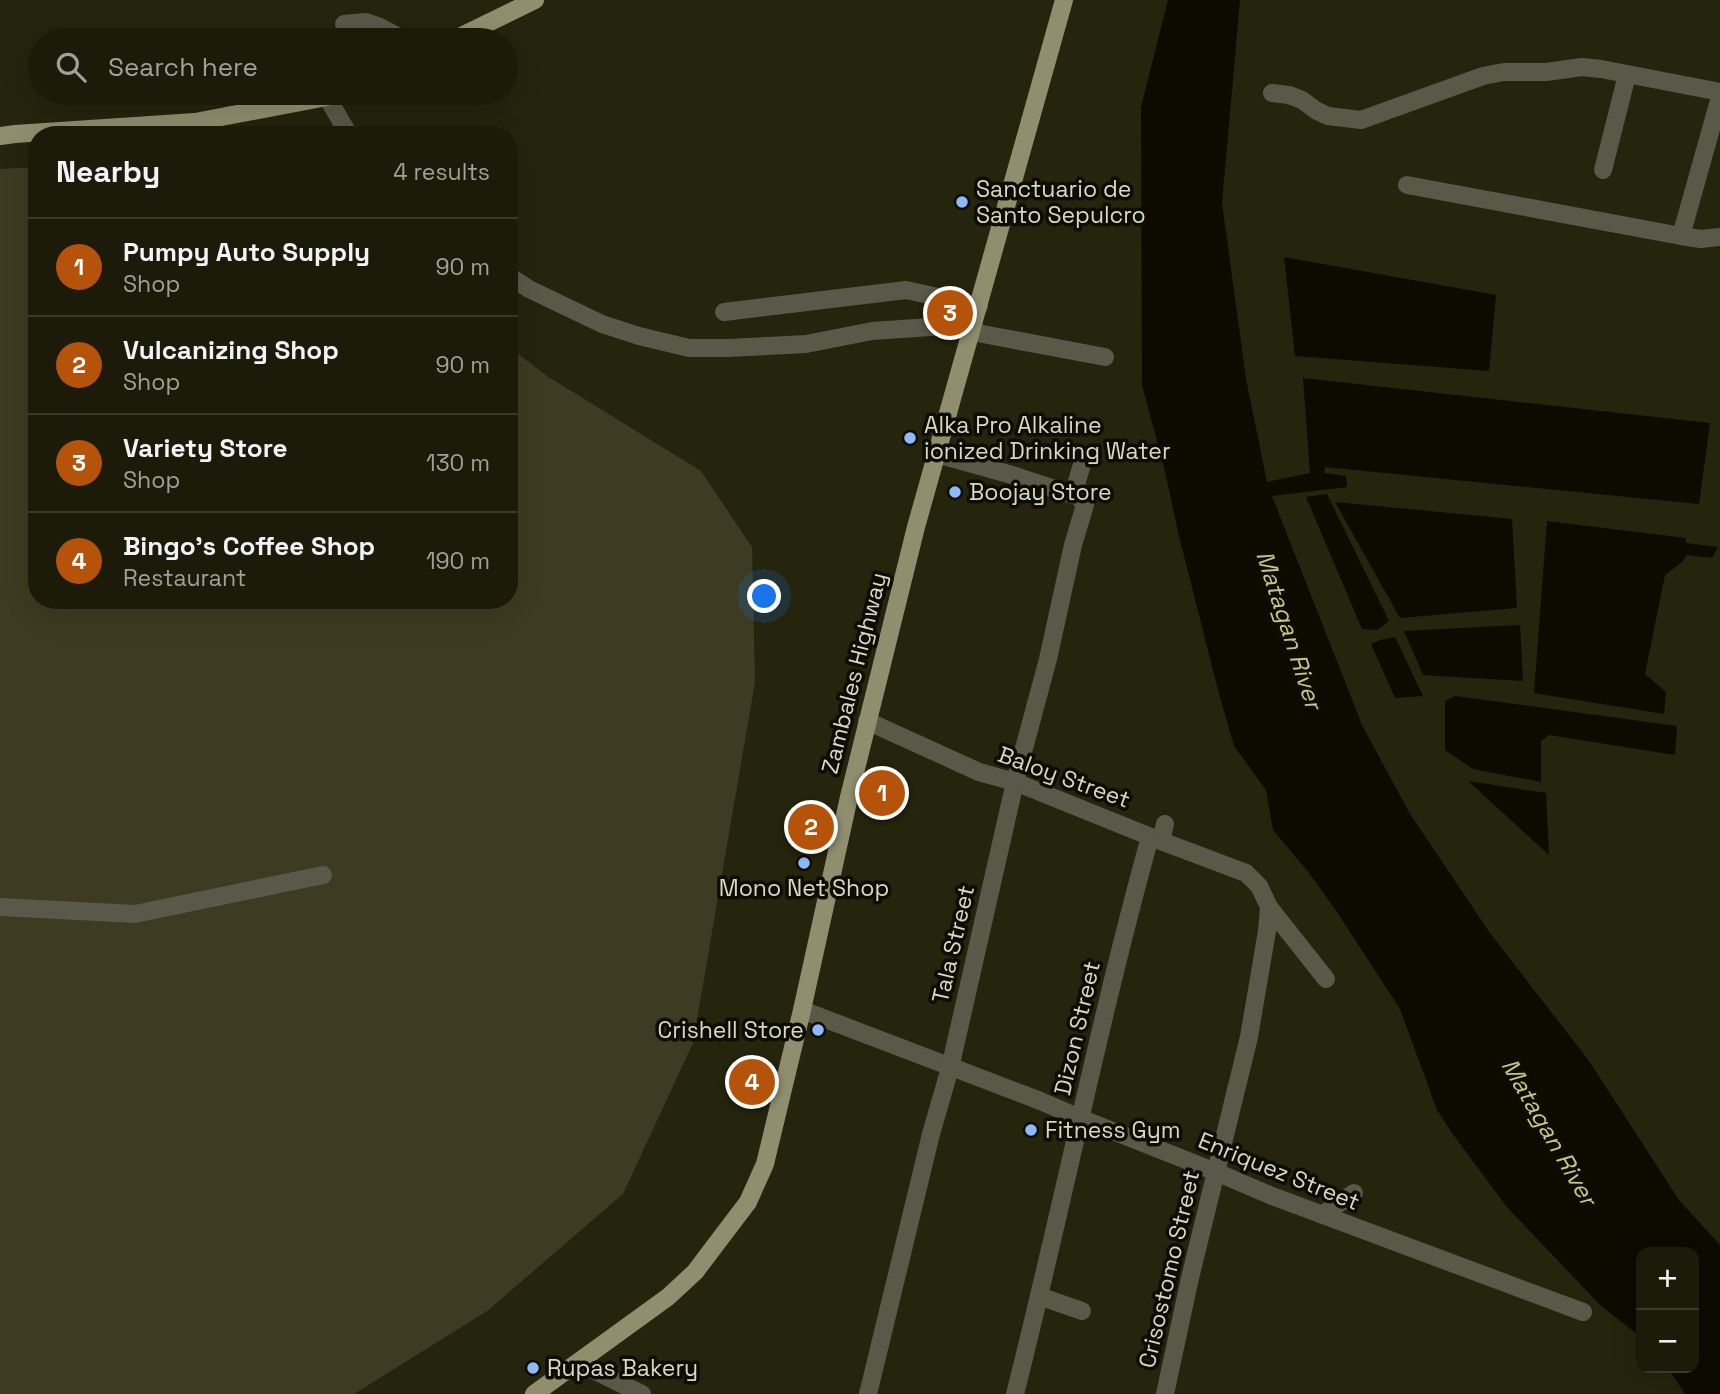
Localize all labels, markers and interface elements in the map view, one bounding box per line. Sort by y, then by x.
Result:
search box [28,28,518,105]
icon: search [52,48,90,86]
text: Search here [108,50,258,84]
text: Nearby [56,152,160,191]
text: 4 results [393,157,490,187]
place label: Sanctuario de Santo Sepulcro [976,174,1146,230]
marker: Sanctuario de Santo Sepulcro [954,194,970,210]
text: Pumpy Auto Supply [123,235,370,269]
text: 1 [74,252,84,282]
text: 90 m [435,252,490,282]
text: Shop [123,269,180,299]
pin: 3 [927,287,973,339]
text: Vulcanizing Shop [123,333,339,367]
text: 2 [72,350,86,380]
text: 90 m [435,350,490,380]
text: Shop [123,367,180,397]
place label: Alka Pro Alkaline ionized Drinking Water [924,410,1171,466]
marker: Alka Pro Alkaline ionized Drinking Water [902,430,918,446]
text: Variety Store [123,431,287,465]
text: 3 [72,448,86,478]
text: 130 m [426,448,490,478]
text: Shop [123,465,180,495]
place label: Boojay Store [969,477,1112,507]
marker: Boojay Store [947,484,963,500]
text: Bingo's Coffee Shop [123,529,375,563]
text: 4 [72,546,86,576]
text: 190 m [426,546,490,576]
water label: Matagan River [1249,547,1331,716]
text: Restaurant [123,563,246,593]
street label: Zambales Highway [814,569,894,777]
your location [747,579,781,613]
street label: Baloy Street [994,739,1134,815]
pin: 1 [859,767,905,819]
pin: 2 [788,801,834,853]
marker: Mono Net Shop [796,855,812,871]
place label: Mono Net Shop [719,873,889,903]
street label: Tala Street [925,882,981,1006]
street label: Dizon Street [1047,958,1107,1098]
place label: Crishell Store [658,1015,804,1045]
marker: Crishell Store [810,1022,826,1038]
water label: Matagan River [1495,1053,1606,1214]
pin: 4 [729,1056,775,1108]
place label: Fitness Gym [1045,1115,1181,1145]
marker: Fitness Gym [1023,1122,1039,1138]
street label: Enriquez Street [1194,1125,1364,1217]
street label: Crisostomo Street [1132,1167,1206,1371]
map controls [1636,1247,1699,1373]
button: + [1636,1247,1699,1310]
button: − [1636,1310,1699,1373]
place label: Rupas Bakery [547,1353,698,1383]
marker: Rupas Bakery [525,1360,541,1376]

